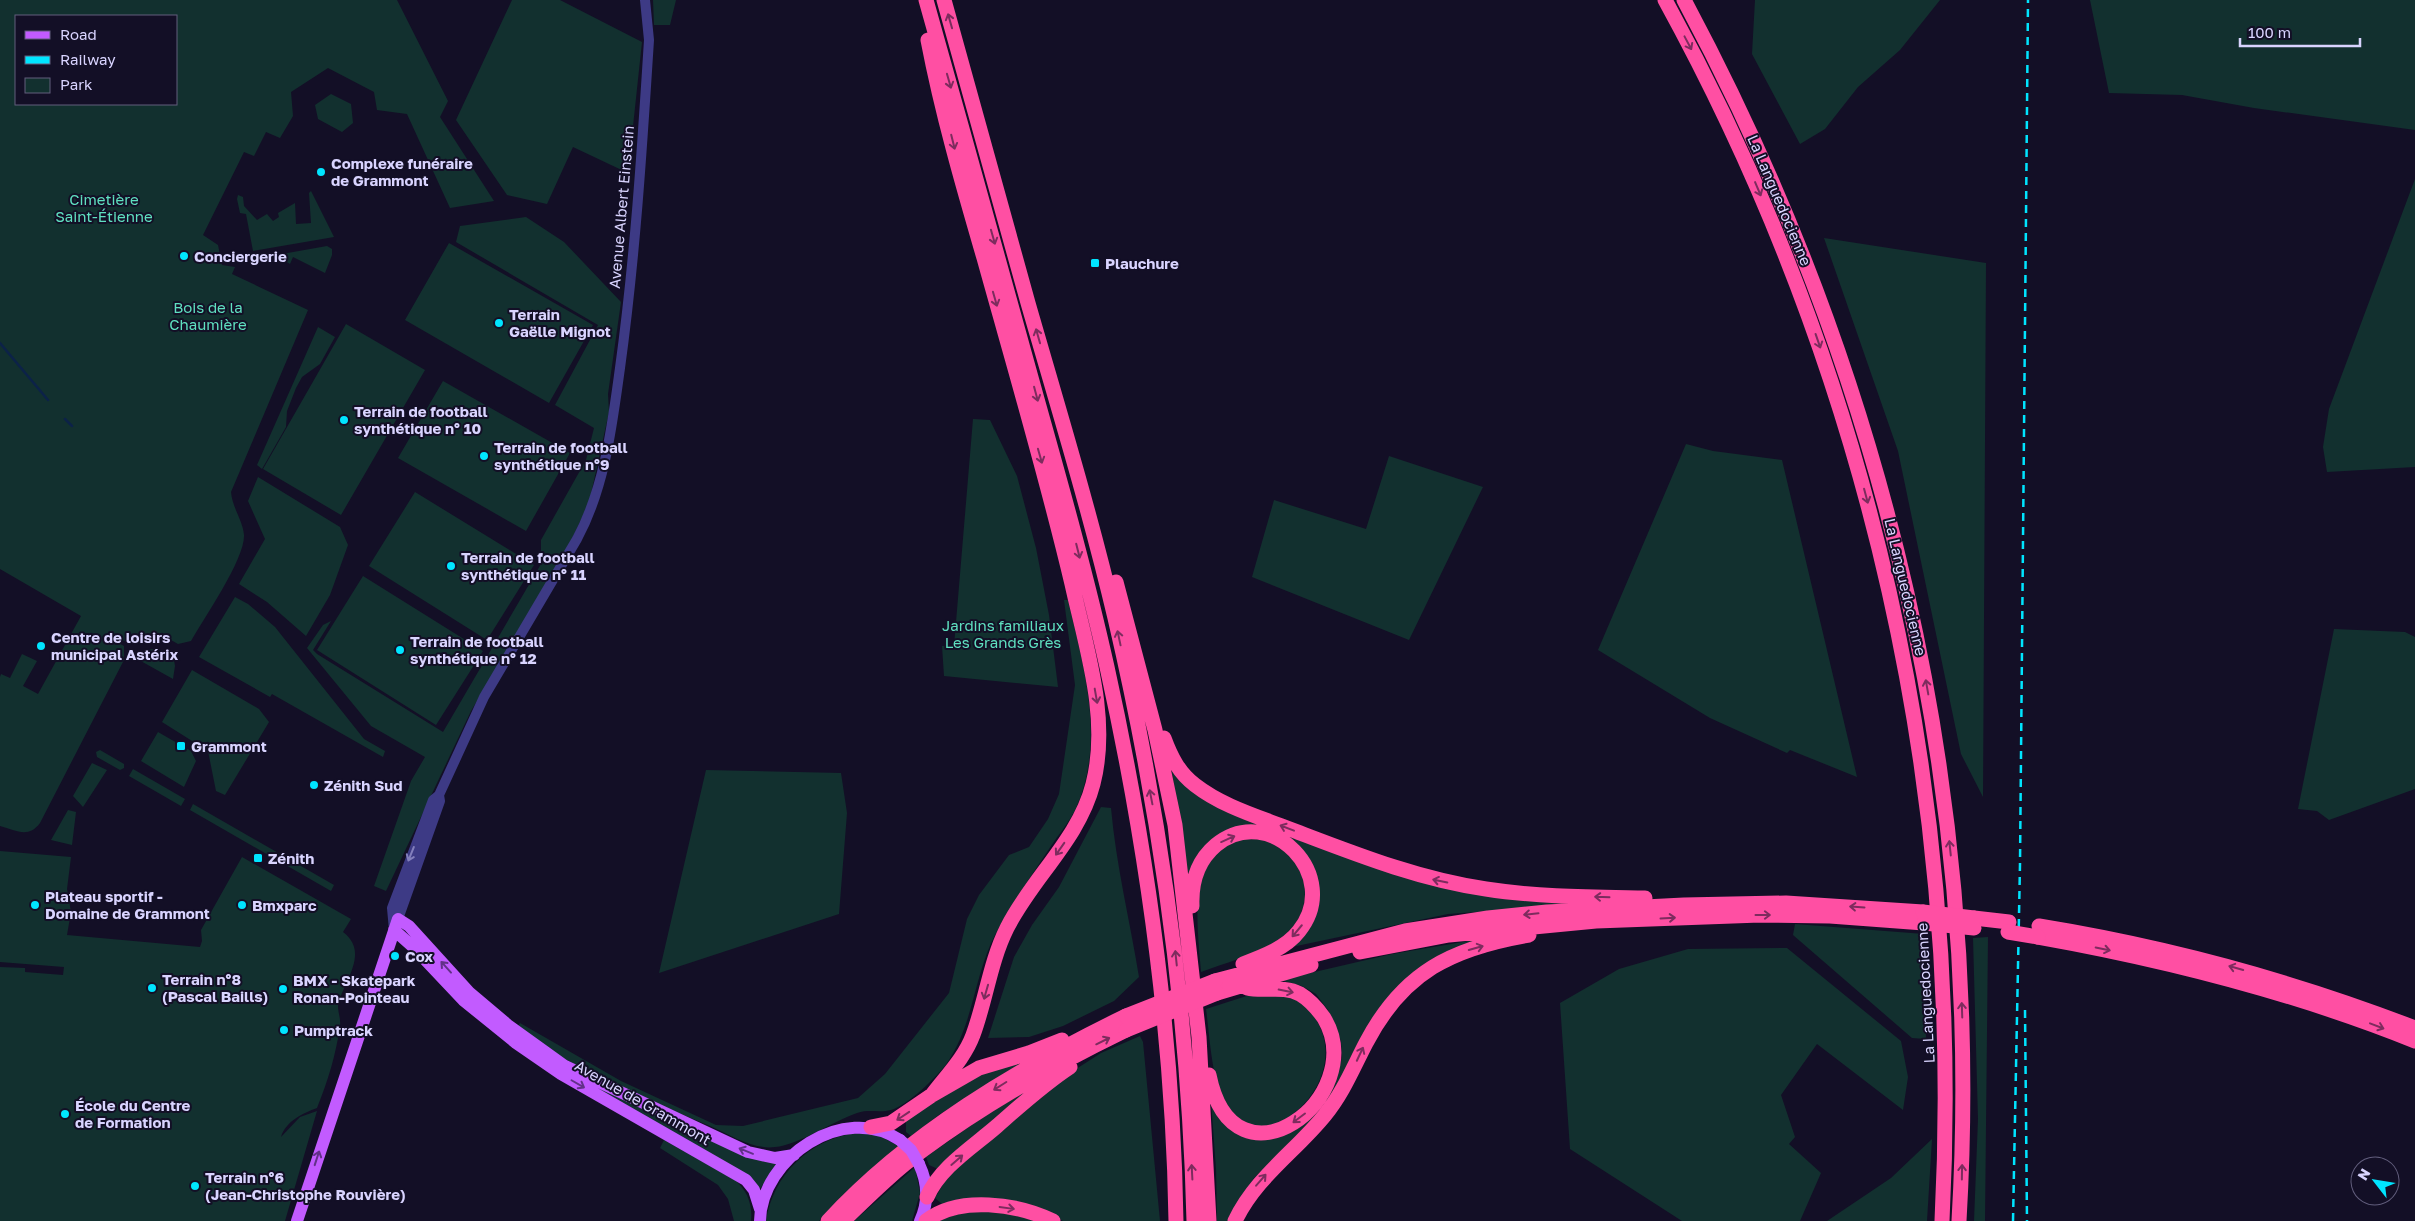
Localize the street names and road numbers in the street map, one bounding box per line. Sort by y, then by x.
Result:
street label: Avenue Albert Einstein [605,125,637,289]
street label: La Languedocienne [1744,132,1816,268]
street label: La Languedocienne [1881,516,1931,658]
street label: La Languedocienne [1912,922,1938,1064]
street label: Avenue de Grammont [572,1056,714,1148]

